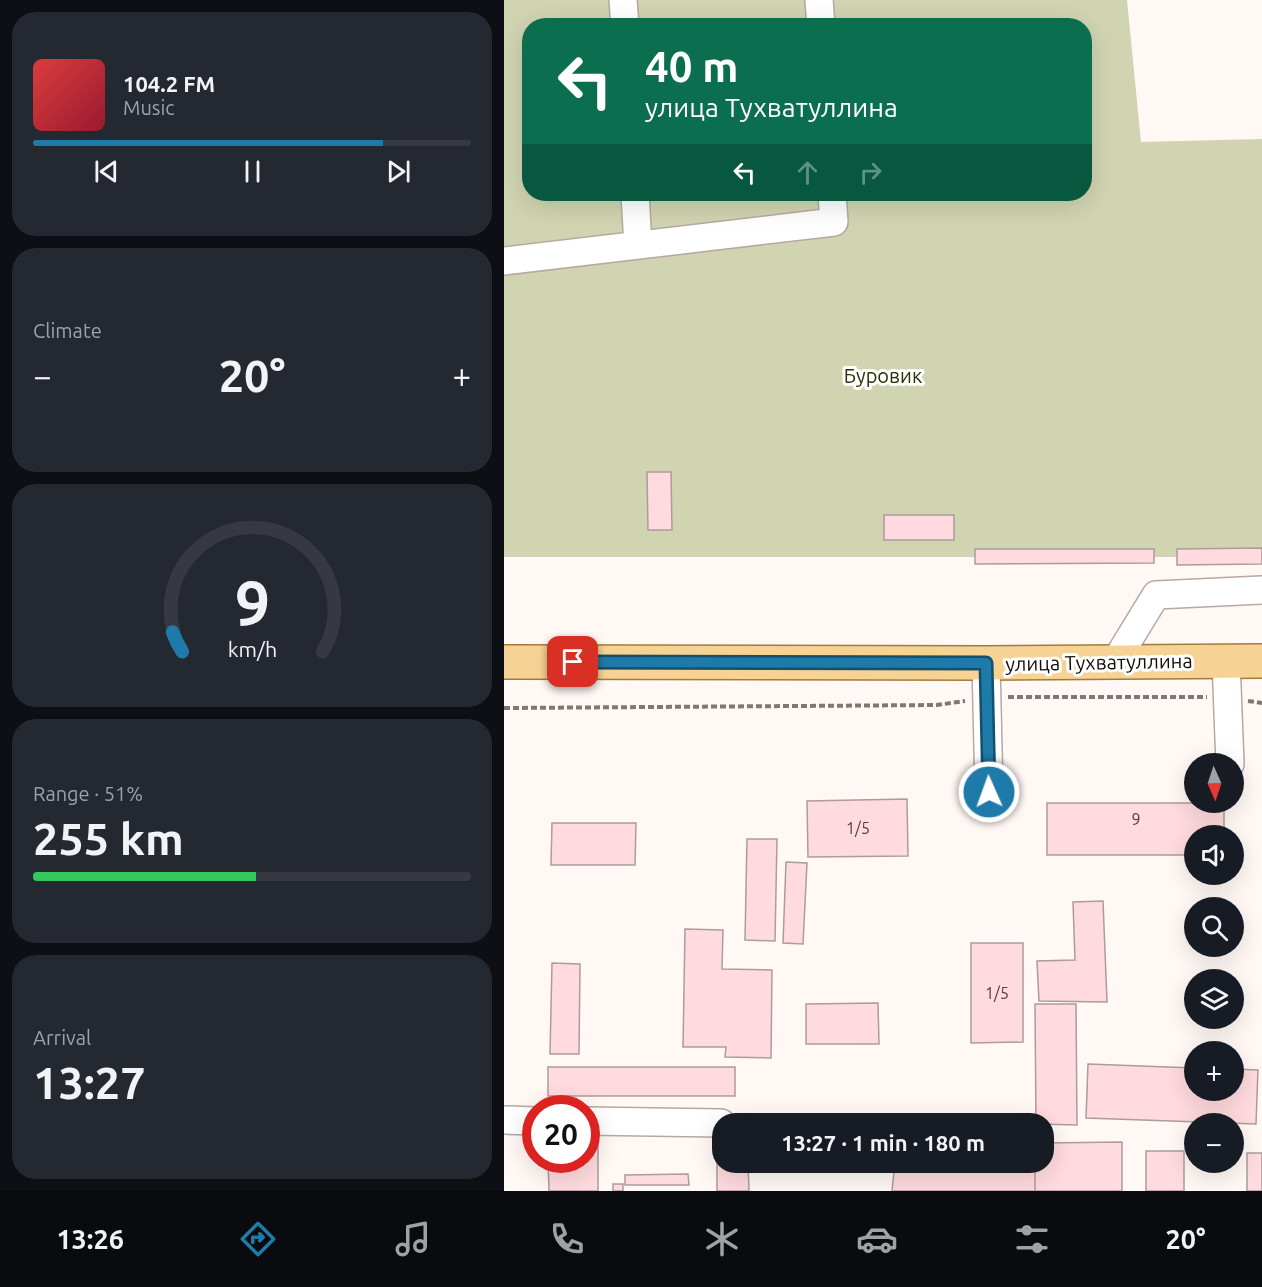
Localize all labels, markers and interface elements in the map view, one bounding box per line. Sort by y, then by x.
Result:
icon: left [546,42,624,120]
text: 40 m [645,43,739,90]
text: 104.2 FM [123,71,215,96]
text: улица Тухватуллина [645,92,898,122]
text: Music [123,96,175,119]
icon: previous [90,155,123,188]
icon: pause [236,155,269,188]
icon: next [382,155,415,188]
icon: left [728,156,761,189]
icon: ahead [791,156,824,189]
icon: right [854,156,887,189]
text: Climate [33,319,102,342]
text: 20° [219,350,285,401]
text: − [33,357,52,394]
text: + [452,357,471,394]
park label: Буровик [844,364,922,387]
text: 9 [234,569,270,639]
pin [547,636,598,687]
text: km/h [227,638,277,662]
icon: arrive [556,645,589,678]
street label: улица Тухватуллина [1005,649,1193,675]
north arrow [1184,753,1244,813]
map controls [1184,753,1244,1173]
position arrow [957,760,1021,824]
text: Range · 51% [33,782,143,805]
house number: 9 [1131,810,1141,828]
text: 255 km [33,813,184,864]
house number: 1/5 [846,819,870,837]
button: sound [1184,825,1244,885]
button: search [1184,897,1244,957]
button: layers [1184,969,1244,1029]
house number: 1/5 [985,984,1009,1002]
text: Arrival [33,1026,91,1049]
button: + [1184,1041,1244,1101]
text: 13:27 [33,1057,146,1108]
speed limit sign: 20 [522,1095,600,1173]
button: − [1184,1113,1244,1173]
text: 13:27 · 1 min · 180 m [781,1130,985,1155]
icon: directions [237,1218,279,1260]
icon: music [392,1218,434,1260]
icon: phone [546,1218,588,1260]
icon: climate [701,1218,743,1260]
icon: car [856,1218,898,1260]
icon: filters [1011,1218,1053,1260]
text: 13:26 [56,1224,124,1254]
text: 20° [1166,1224,1206,1254]

